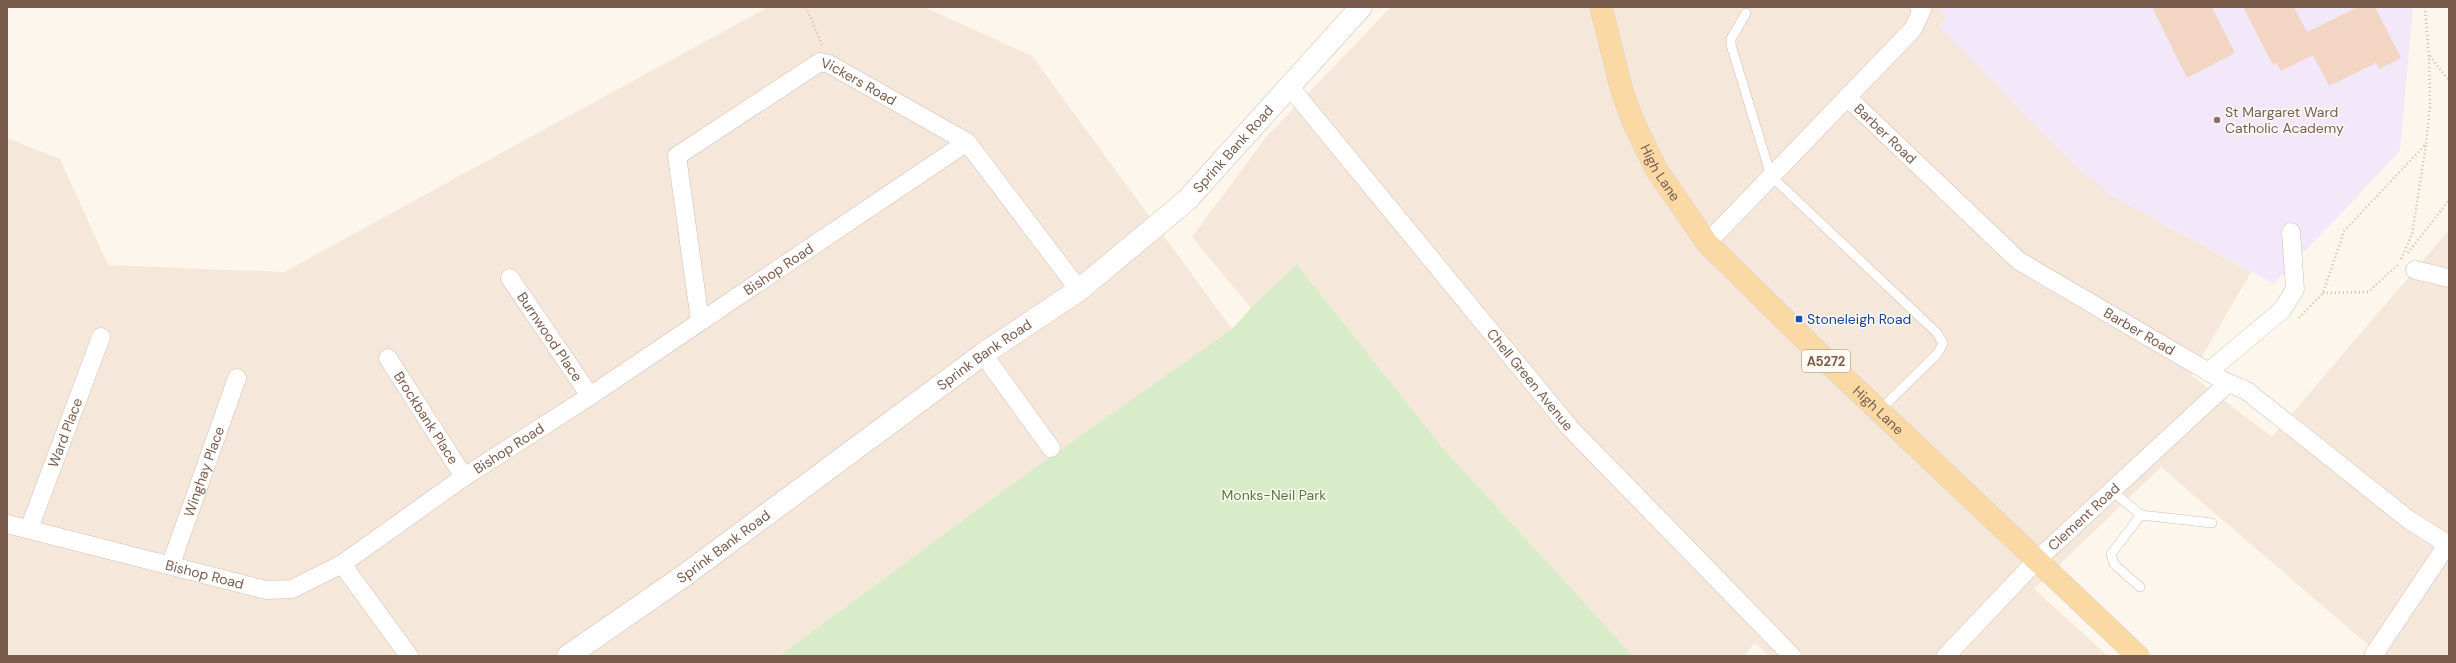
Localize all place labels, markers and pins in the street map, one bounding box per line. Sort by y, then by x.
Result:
place label: St Margaret Ward Catholic Academy [2225,103,2344,137]
marker: St Margaret Ward Catholic Academy [2212,115,2222,125]
place label: Stoneleigh Road [1807,310,1911,328]
marker: Stoneleigh Road [1794,314,1804,324]

